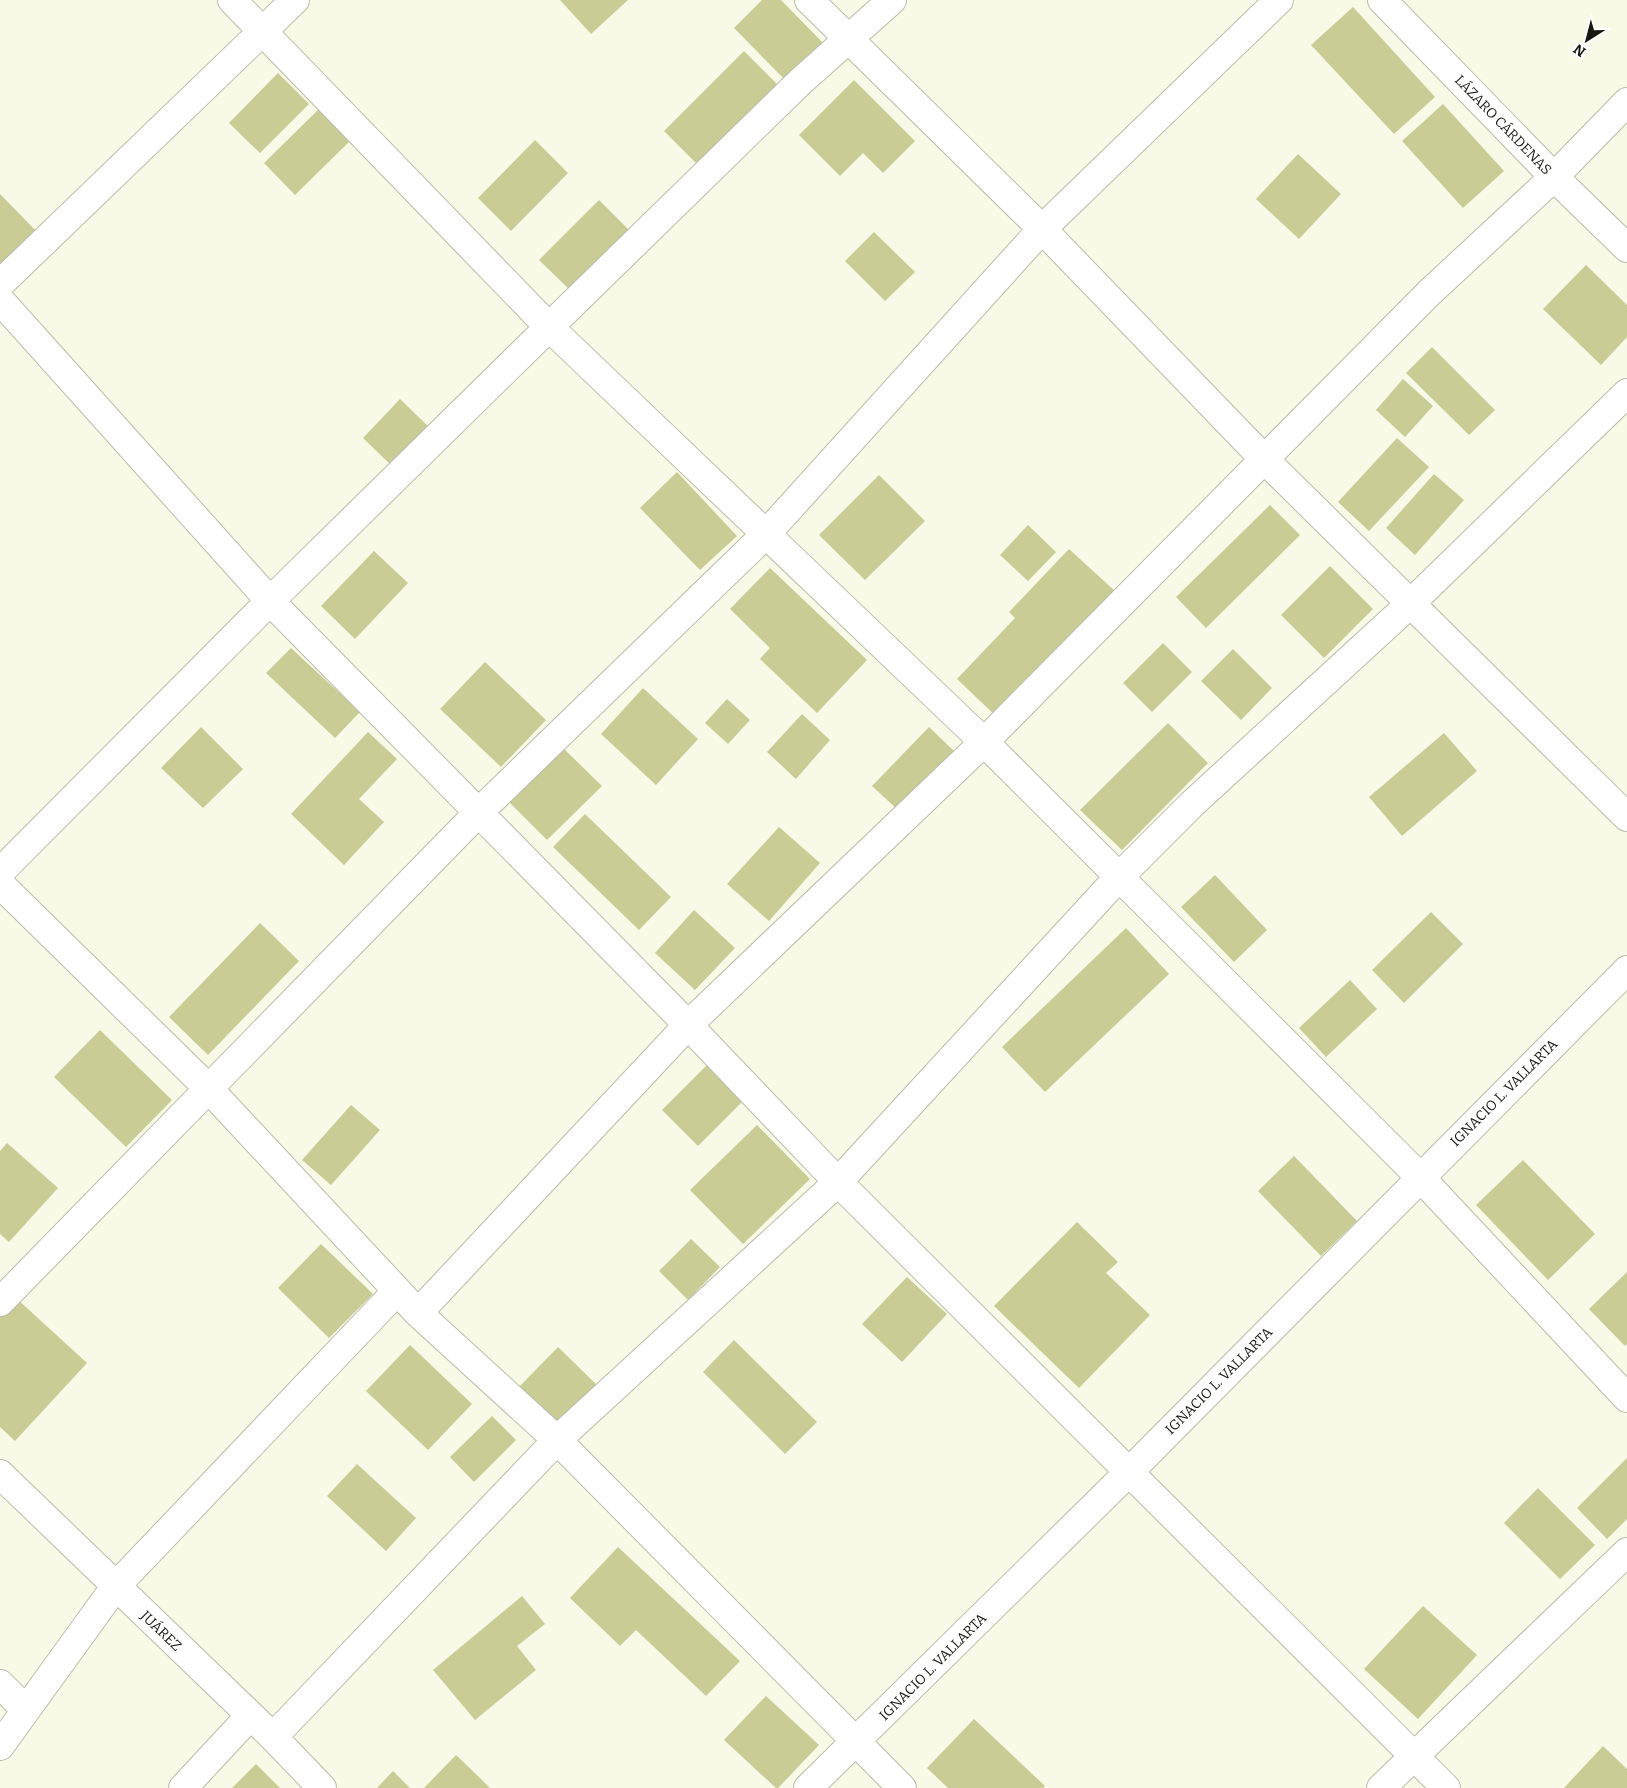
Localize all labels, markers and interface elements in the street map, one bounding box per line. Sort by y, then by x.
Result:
north arrow [1562,15,1612,65]
text: N [1570,40,1589,60]
street label: LÁZARO CÁRDENAS [1451,71,1556,178]
street label: IGNACIO L. VALLARTA [1447,1036,1561,1150]
street label: IGNACIO L. VALLARTA [1162,1324,1276,1438]
street label: JUÁREZ [136,1606,186,1655]
street label: IGNACIO L. VALLARTA [876,1610,990,1724]

